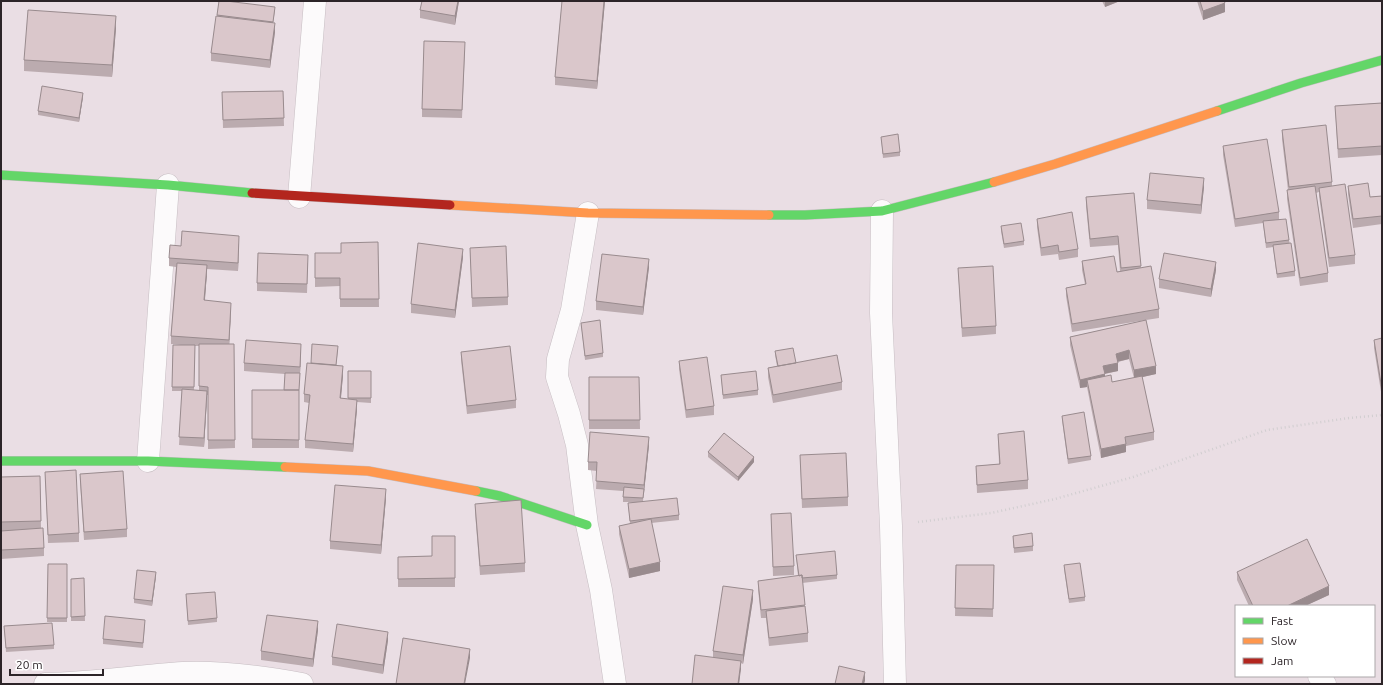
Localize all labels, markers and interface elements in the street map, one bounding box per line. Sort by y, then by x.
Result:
legend [1235,605,1375,677]
text: Fast [1271,614,1293,627]
text: Slow [1271,634,1297,647]
scale bar [10,651,103,677]
text: Jam [1271,654,1293,667]
text: 20 m [16,658,43,671]

